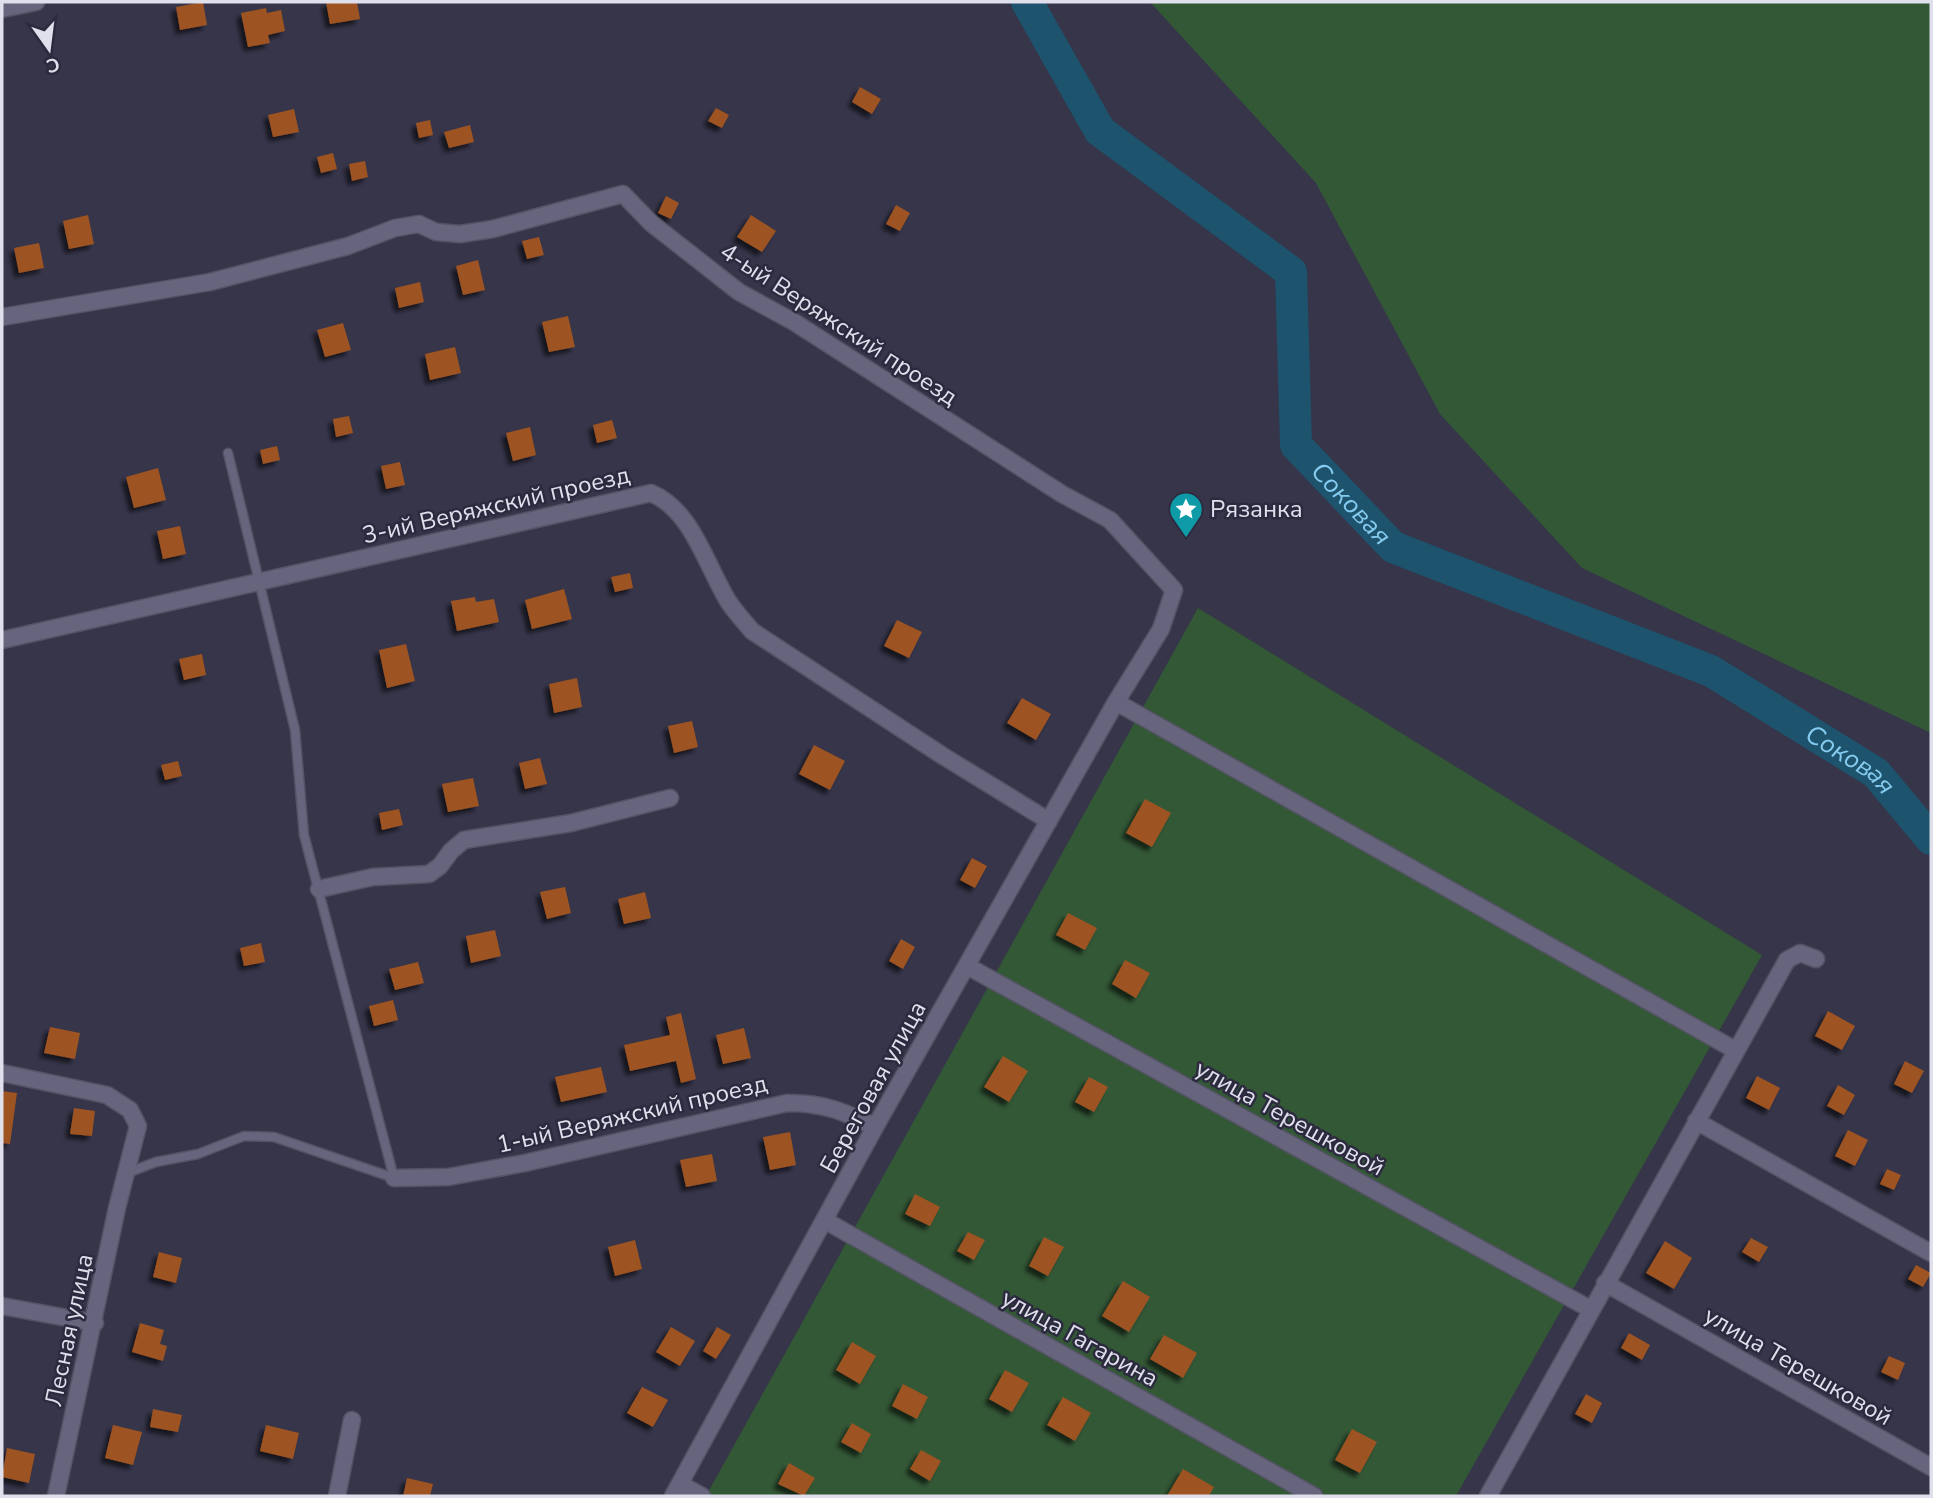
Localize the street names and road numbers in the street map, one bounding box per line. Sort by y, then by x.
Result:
street label: 4-ый Веряжский проезд [714,235,964,413]
street label: 3-ий Веряжский проезд [359,459,633,551]
street label: Береговая улица [812,995,934,1179]
street label: улица Терешковой [1189,1053,1391,1183]
street label: 1-ый Веряжский проезд [493,1067,771,1161]
street label: Лесная улица [37,1251,101,1409]
street label: улица Гагарина [996,1282,1164,1394]
street label: улица Терешковой [1698,1299,1898,1433]

